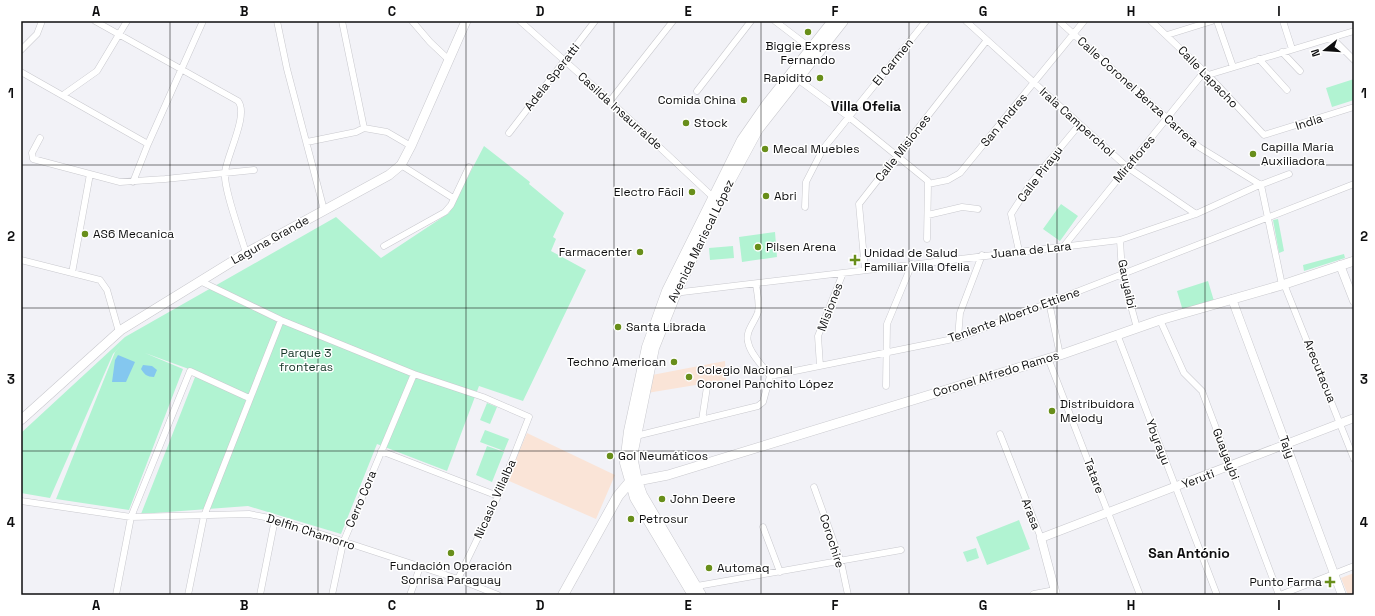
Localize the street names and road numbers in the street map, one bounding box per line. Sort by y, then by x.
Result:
street label: Calle Coronel Benza Carrera [1074,33,1202,151]
street label: El Carmen [869,35,917,89]
street label: Adela Speratti [521,40,583,114]
street label: Calle Lapacho [1174,42,1242,112]
street label: Casilda Insaurralde [574,69,666,153]
street label: Irala Camperchol [1036,84,1118,160]
street label: San Andres [977,90,1031,150]
street label: India [1293,110,1325,134]
street label: Calle Misiones [872,111,934,185]
street label: Miraflores [1109,132,1159,186]
street label: Calle Pirayu [1014,143,1066,205]
street label: Avenida Mariscal López [664,177,738,305]
street label: Laguna Grande [228,212,312,268]
street label: Juana de Lara [990,238,1072,262]
street label: Gauyaibi [1114,258,1140,310]
street label: Misiones [813,280,847,334]
street label: Teniente Alberto Ettiene [946,284,1082,346]
street label: Arecutacua [1300,337,1340,405]
street label: Coronel Alfredo Ramos [931,347,1061,401]
street label: Ybyrayu [1142,417,1174,467]
street label: Guayaybi [1209,426,1243,482]
street label: Tajy [1276,433,1298,461]
street label: Tatare [1080,456,1108,496]
street label: Nicasio Villalba [470,457,520,541]
street label: Yeruti [1179,465,1217,493]
street label: Cerro Cora [342,468,380,530]
street label: Arasa [1018,496,1044,532]
street label: Delfin Chamorro [265,510,357,554]
street label: Corochire [816,512,848,570]

